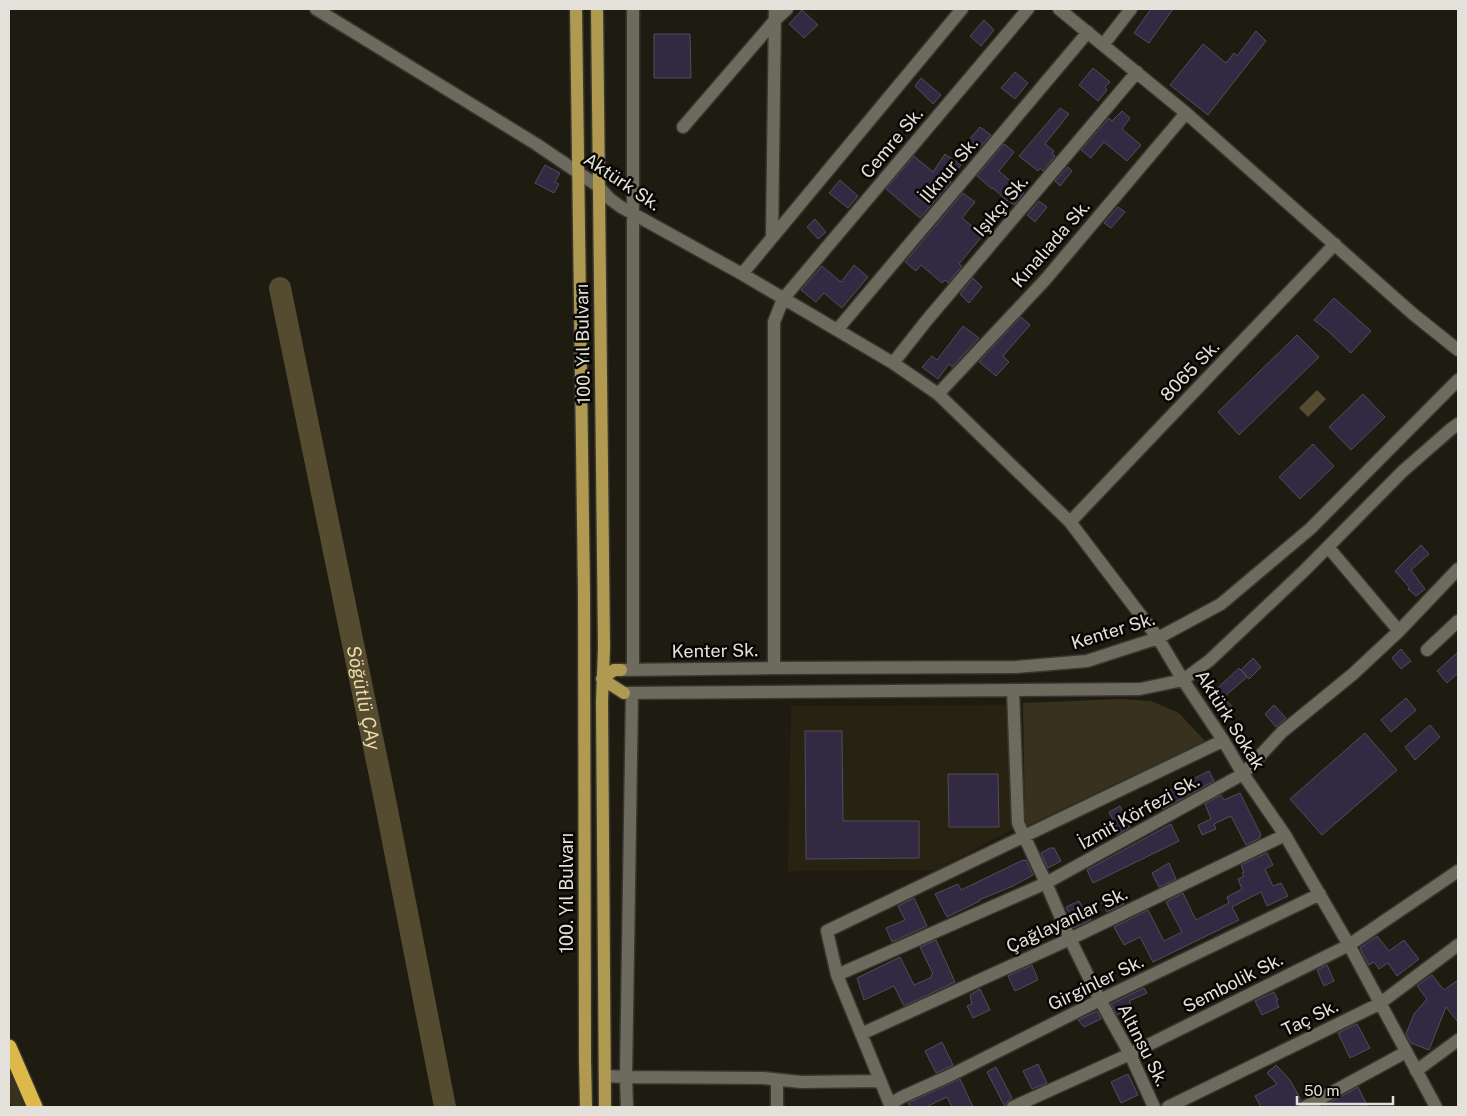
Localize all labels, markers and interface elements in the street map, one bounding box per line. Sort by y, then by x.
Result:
street label: Cemre Sk. [856,103,927,182]
street label: İlknur Sk. [914,132,982,207]
street label: Aktürk Sk. [580,148,665,215]
street label: Işıkçı Sk. [969,171,1032,240]
street label: Kınalıada Sk. [1007,196,1094,291]
street label: 100. Yıl Bulvarı [571,284,594,404]
street label: 8065 Sk. [1156,336,1224,405]
street label: Kenter Sk. [1068,608,1157,653]
street label: Kenter Sk. [672,639,758,662]
water label: Söğütlü ÇAy [343,643,385,752]
street label: Aktürk Sokak [1191,666,1269,774]
street label: İzmit Körfezi Sk. [1074,769,1203,853]
street label: 100. Yıl Bulvarı [556,833,577,953]
street label: Çağlayanlar Sk. [1003,882,1131,957]
street label: Sembolik Sk. [1179,948,1286,1017]
street label: Girginler Sk. [1045,950,1147,1015]
street label: Taç Sk. [1278,995,1341,1040]
street label: Altınsu Sk. [1114,1000,1173,1089]
scale bar [1297,1074,1393,1106]
text: 50 m [1304,1082,1339,1099]

